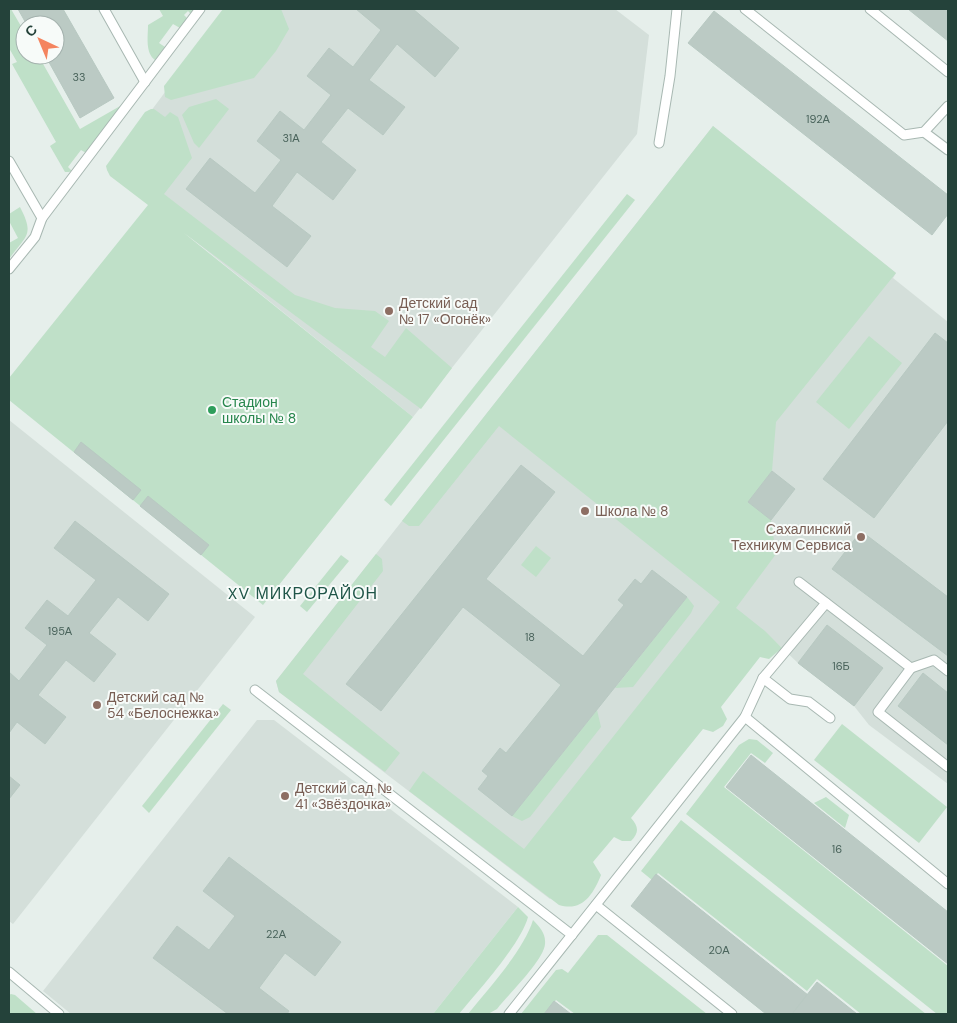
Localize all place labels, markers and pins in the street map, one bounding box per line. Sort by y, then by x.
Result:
place label: Детский сад № 17 «Огонёк» [399,294,491,328]
marker: Детский сад № 17 «Огонёк» [383,305,395,317]
place label: Стадион школы № 8 [222,393,296,427]
marker: Стадион школы № 8 [206,404,218,416]
place label: Школа № 8 [595,502,669,520]
marker: Школа № 8 [579,505,591,517]
place label: Сахалинский Техникум Сервиса [731,520,851,554]
marker: Сахалинский Техникум Сервиса [855,531,867,543]
place label: Детский сад № 54 «Белоснежка» [107,688,219,722]
marker: Детский сад № 54 «Белоснежка» [91,699,103,711]
place label: Детский сад № 41 «Звёздочка» [295,779,392,813]
marker: Детский сад № 41 «Звёздочка» [279,790,291,802]

